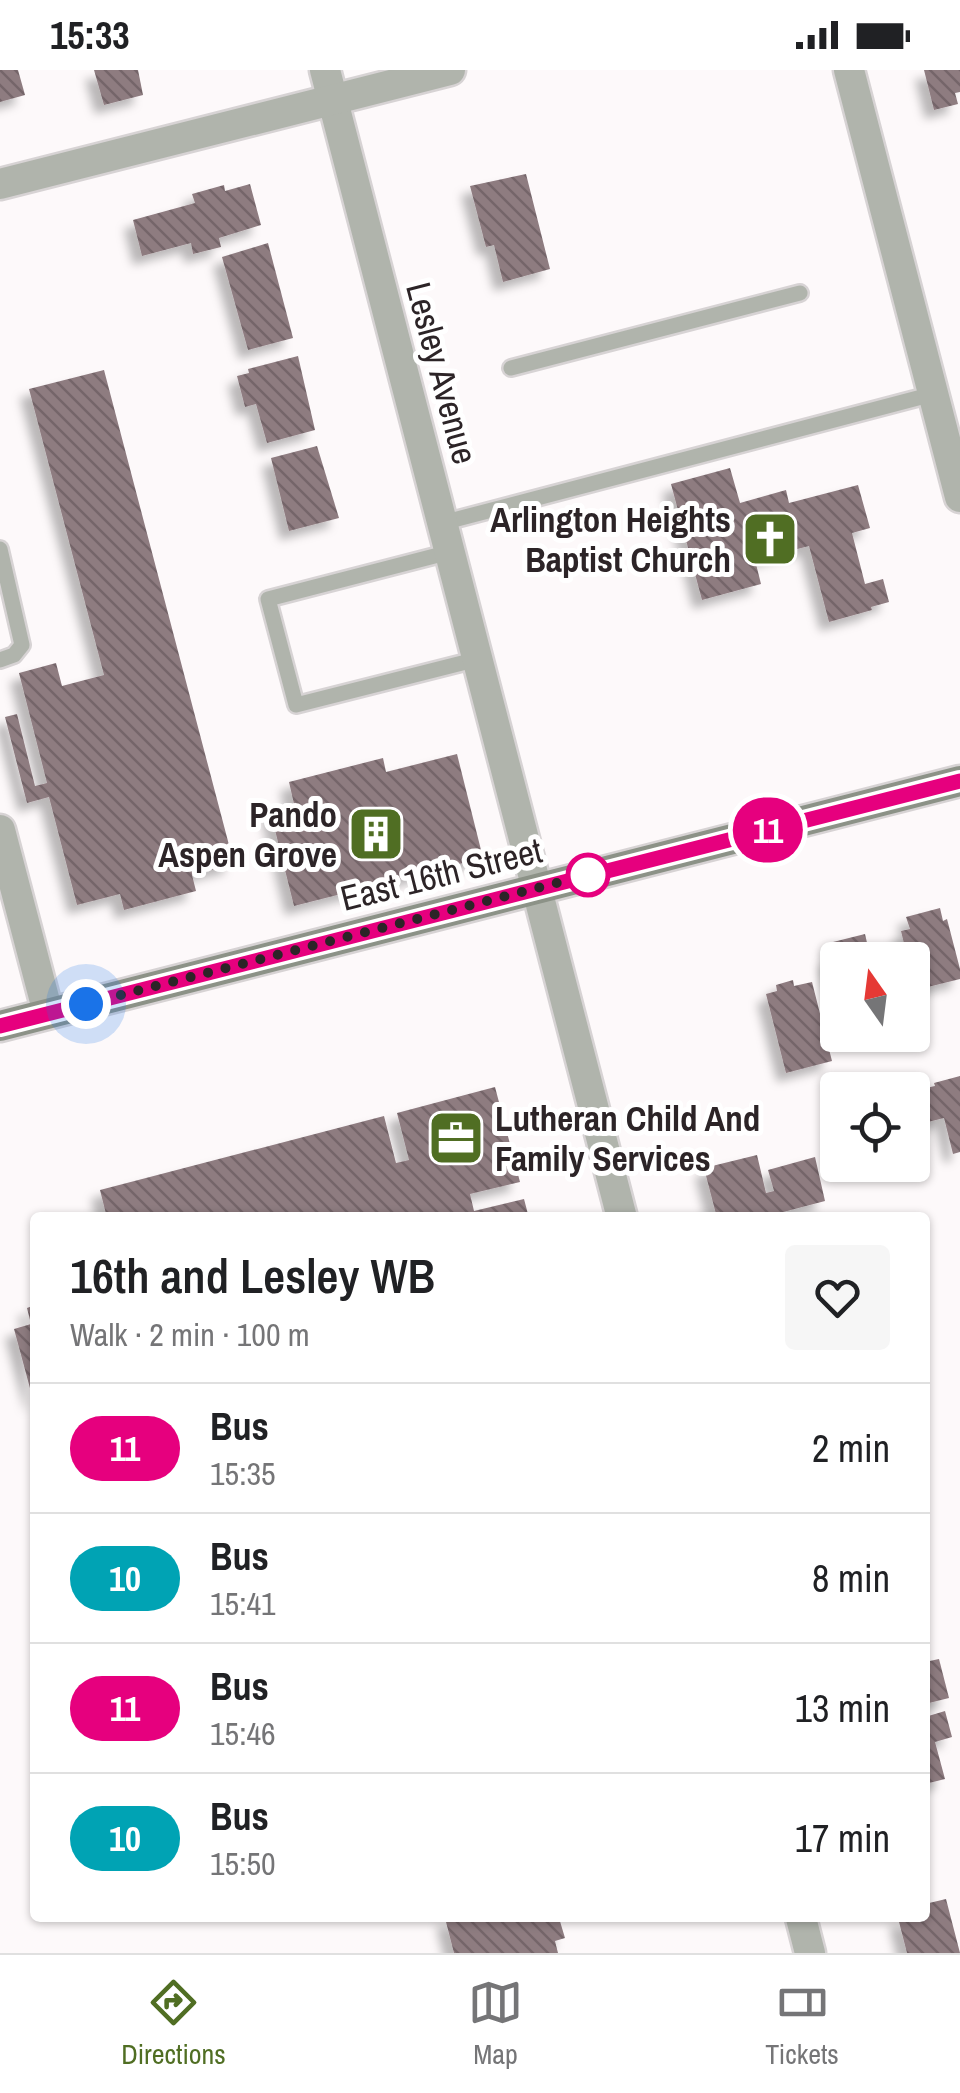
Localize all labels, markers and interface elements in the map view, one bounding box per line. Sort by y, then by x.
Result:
text: 15:33 [50,10,130,61]
street label: Lesley Avenue [395,277,489,469]
place label: Arlington Heights Baptist Church [490,496,731,583]
church icon: Arlington Heights Baptist Church [740,509,800,569]
place label: Pando Aspen Grove [158,791,337,878]
line badge: 11 [723,798,813,862]
building icon: Pando Aspen Grove [346,804,406,864]
text: 11 [753,807,783,854]
street label: East 16th Street [335,826,547,922]
unlabelled marker [567,854,609,896]
north arrow [820,942,930,1052]
map controls [820,942,930,1182]
your location [61,979,111,1029]
button: locate [820,1072,930,1182]
place label: Lutheran Child And Family Services [495,1095,760,1182]
office icon: Lutheran Child And Family Services [426,1108,486,1168]
text: 16th and Lesley WB [70,1243,435,1308]
button: heart [785,1245,890,1350]
text: Walk · 2 min · 100 m [70,1313,310,1356]
text: Bus [210,1401,269,1452]
text: 2 min [812,1423,890,1474]
text: 11 [110,1425,140,1472]
text: 15:35 [210,1452,276,1495]
text: Bus [210,1531,269,1582]
text: 8 min [812,1553,890,1604]
text: 10 [109,1555,141,1602]
text: 15:41 [210,1582,276,1625]
text: Bus [210,1661,269,1712]
text: 13 min [795,1683,890,1734]
text: 11 [110,1685,140,1732]
text: 15:46 [210,1712,276,1755]
text: Bus [210,1791,269,1842]
text: 17 min [795,1813,890,1864]
text: 10 [109,1815,141,1862]
text: 15:50 [210,1842,276,1885]
tab: Directions [121,1975,226,2073]
tab: Map [468,1975,523,2073]
tab: Tickets [765,1975,839,2073]

